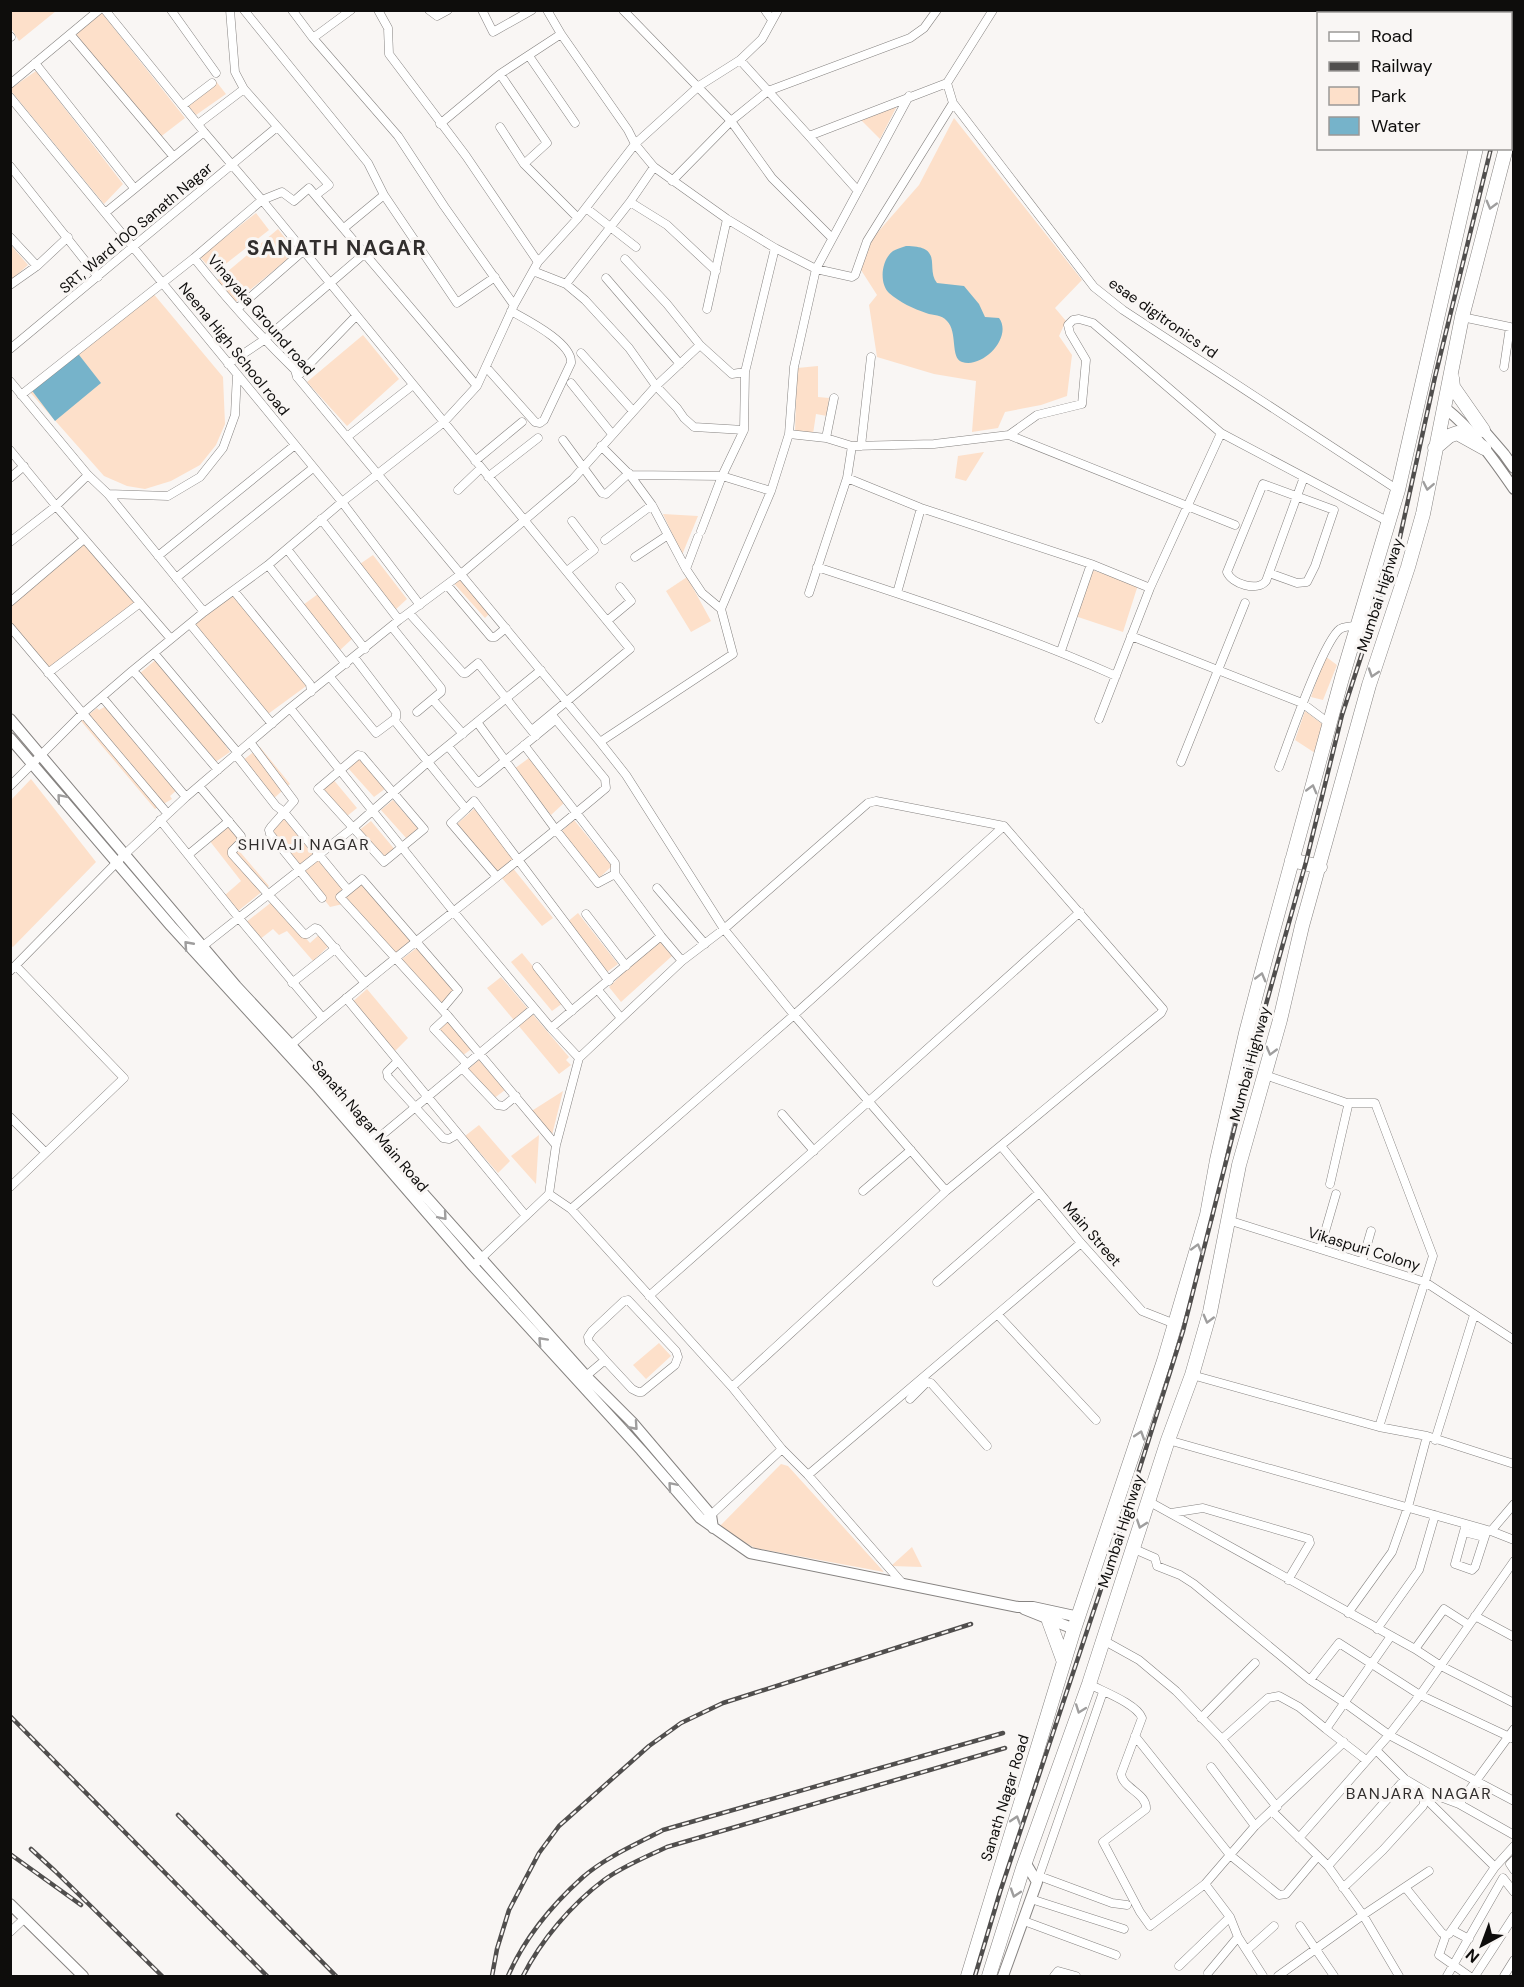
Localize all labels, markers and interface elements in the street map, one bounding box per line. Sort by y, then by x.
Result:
legend [1317,12,1512,150]
text: Road [1371,24,1413,48]
text: Railway [1371,54,1433,78]
text: Park [1371,84,1407,108]
text: Water [1371,114,1421,138]
street label: SRT, Ward 100 Sanath Nagar [55,158,217,298]
one-way arrow [1486,200,1499,210]
district label: SANATH NAGAR [247,234,427,262]
street label: Vinayaka Ground road [203,250,319,380]
street label: esae digitronics rd [1105,273,1221,363]
street label: Neena High School road [174,278,294,420]
one-way arrow [1422,480,1435,490]
street label: Mumbai Highway [1352,535,1408,654]
one-way arrow [1368,667,1380,678]
one-way arrow [1305,784,1317,794]
one-way arrow [57,794,68,805]
district label: SHIVAJI NAGAR [238,834,370,855]
one-way arrow [184,941,195,952]
one-way arrow [1253,972,1266,982]
street label: Mumbai Highway [1225,1004,1275,1124]
one-way arrow [1266,1045,1278,1056]
street label: Sanath Nagar Main Road [307,1056,433,1196]
street label: Main Street [1058,1197,1126,1271]
one-way arrow [435,1209,446,1220]
street label: Vikaspuri Colony [1305,1222,1423,1276]
one-way arrow [1190,1243,1202,1254]
one-way arrow [1203,1313,1215,1323]
one-way arrow [538,1338,549,1348]
one-way arrow [627,1419,638,1429]
one-way arrow [1133,1430,1146,1441]
street label: Mumbai Highway [1093,1471,1149,1590]
one-way arrow [668,1482,679,1493]
one-way arrow [1135,1518,1148,1529]
one-way arrow [1074,1703,1087,1714]
street label: Sanath Nagar Road [976,1732,1034,1864]
district label: BANJARA NAGAR [1346,1783,1492,1804]
one-way arrow [1009,1815,1021,1826]
one-way arrow [1010,1887,1022,1898]
north arrow [1452,1915,1512,1975]
text: N [1461,1944,1484,1968]

